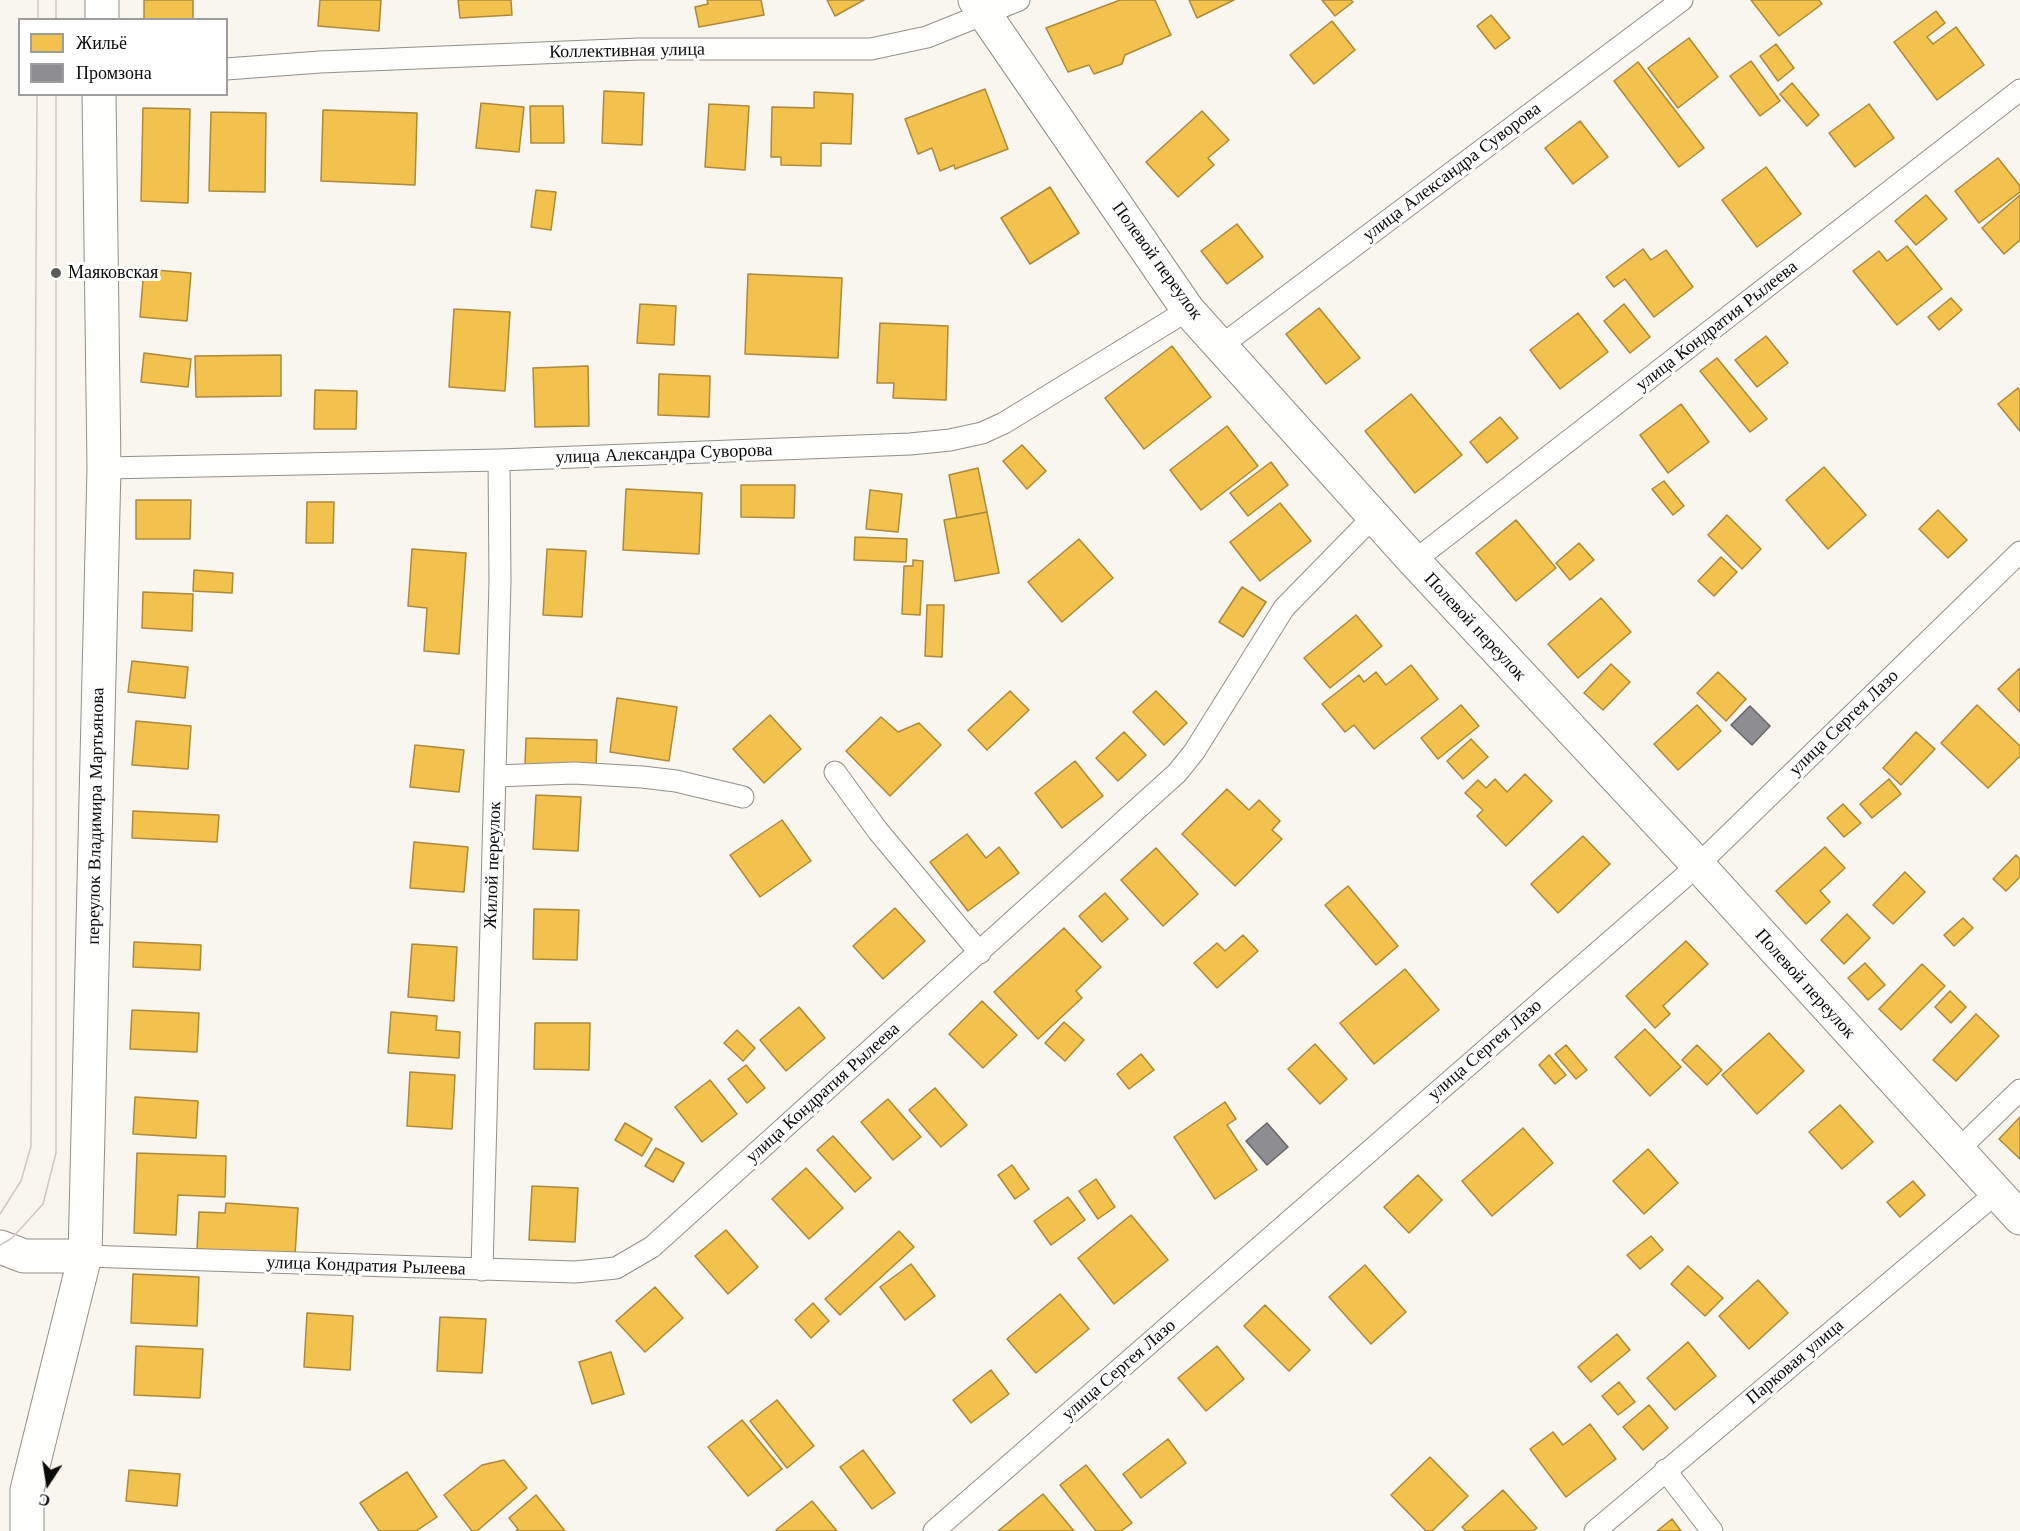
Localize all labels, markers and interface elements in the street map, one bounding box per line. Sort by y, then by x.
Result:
legend [18,18,228,96]
text: Жильё [76,32,127,54]
street label: Коллективная улица [549,39,705,63]
text: Промзона [76,62,152,84]
street label: улица Александра Суворова [1359,98,1545,246]
street label: Полевой переулок [1107,198,1207,324]
street label: улица Кондратия Рылеева [1632,256,1802,396]
place label: Маяковская [68,262,158,284]
marker: Маяковская [49,266,63,280]
street label: улица Александра Суворова [555,439,773,469]
street label: Полевой переулок [1419,568,1531,686]
street label: улица Сергея Лазо [1785,665,1903,781]
street label: переулок Владимира Мартьянова [83,687,109,945]
street label: Жилой переулок [480,801,506,929]
street label: Полевой переулок [1750,925,1860,1043]
street label: улица Сергея Лазо [1424,995,1546,1105]
street label: улица Кондратия Рылеева [742,1018,904,1168]
street label: улица Кондратия Рылеева [266,1252,466,1280]
street label: улица Сергея Лазо [1058,1315,1180,1425]
street label: Парковая улица [1742,1315,1848,1409]
north arrow [18,1453,78,1513]
text: С [37,1490,52,1512]

